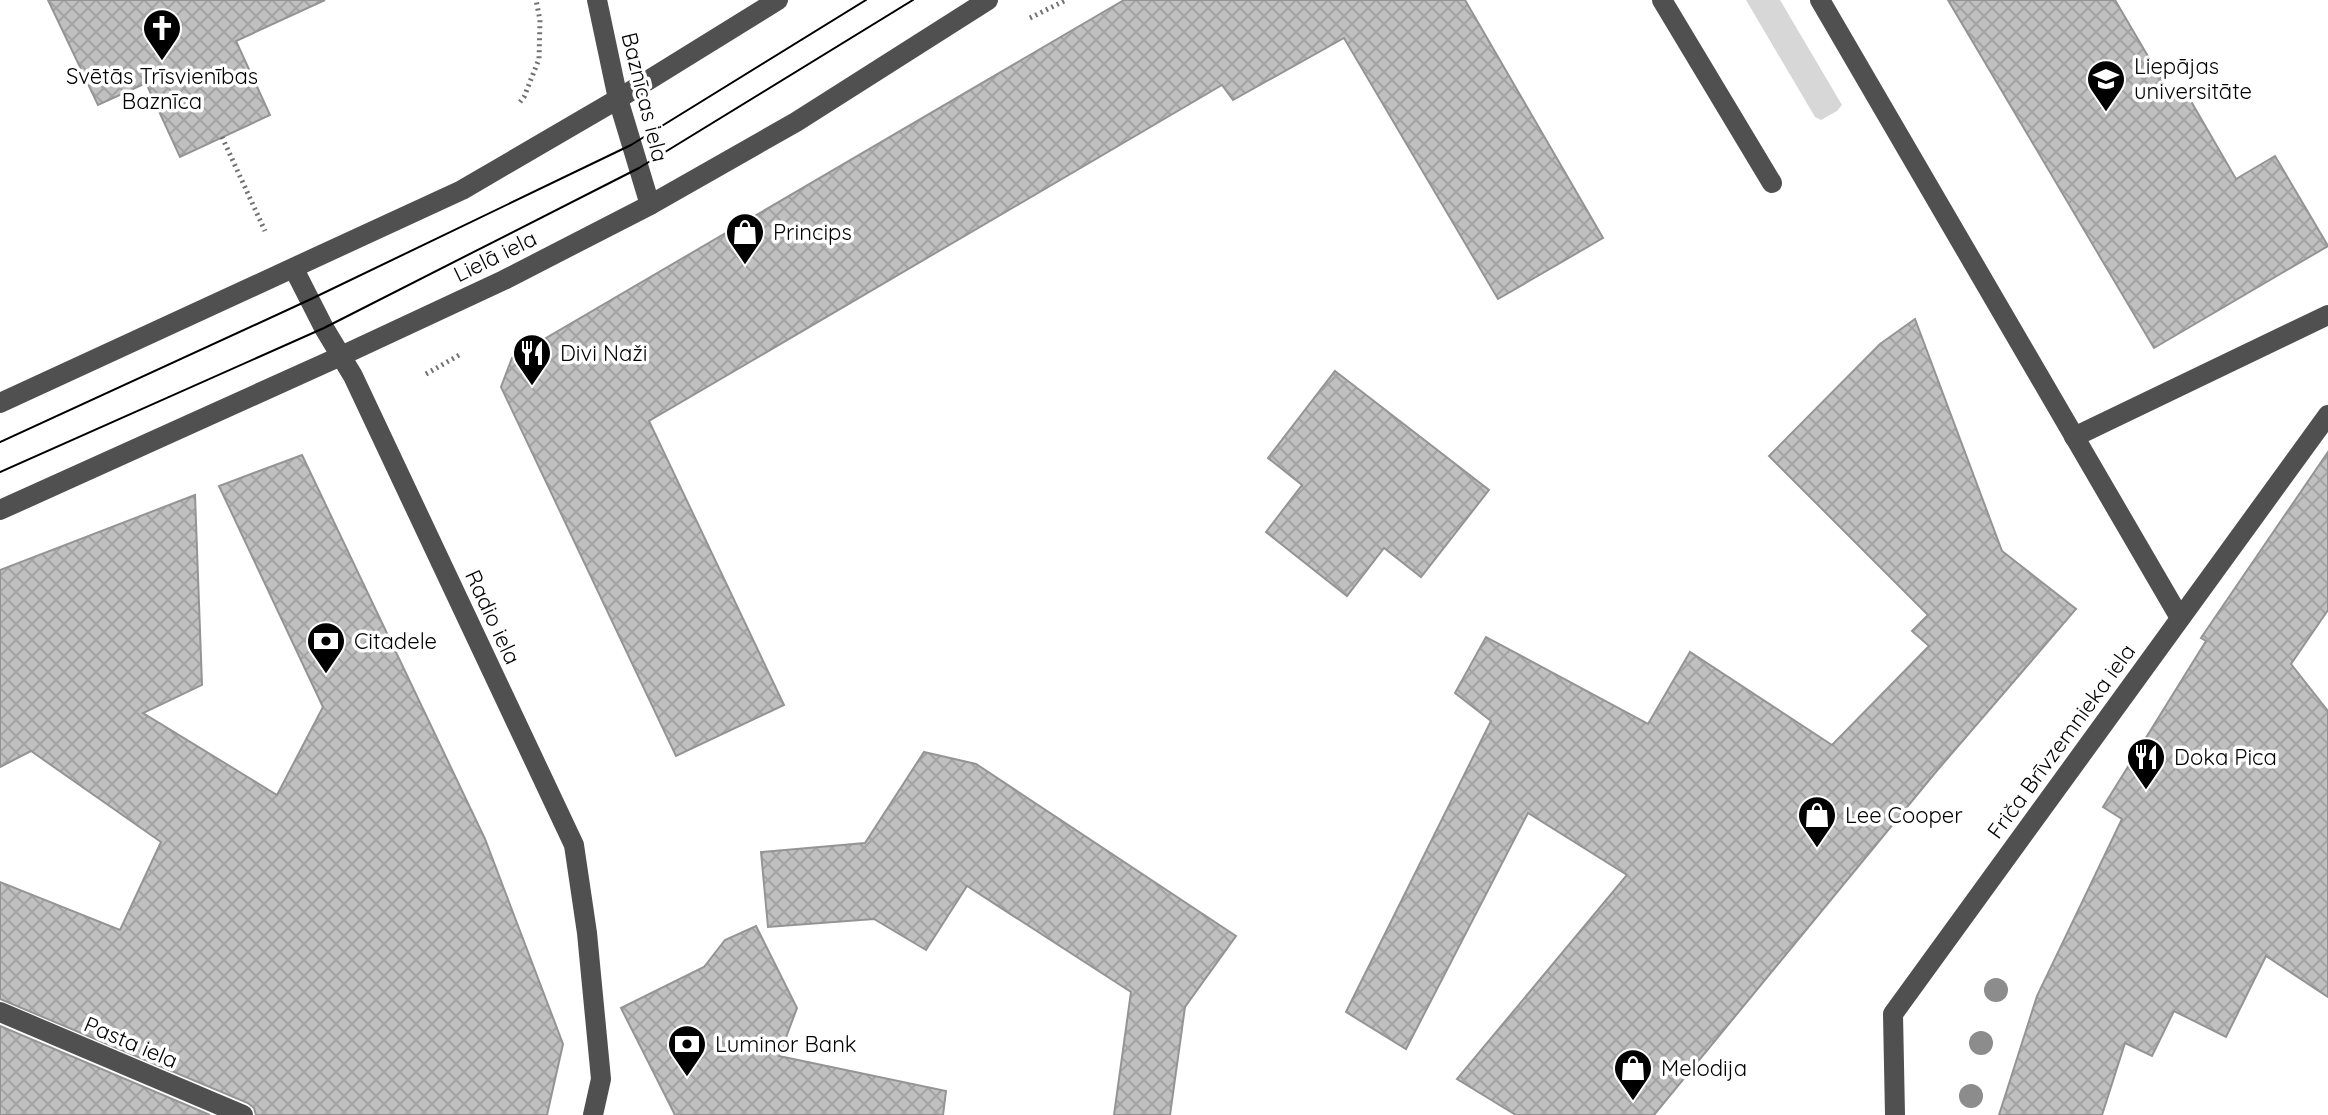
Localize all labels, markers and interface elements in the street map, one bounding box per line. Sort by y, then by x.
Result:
church icon: Svētās Trīsvienības Baznīca [141,7,183,62]
street label: Baznīcas iela [615,29,675,165]
place label: Liepājas universitāte [2134,52,2252,105]
school or university icon: Liepājas universitāte [2085,58,2127,113]
place label: Svētās Trīsvienības Baznīca [66,62,258,115]
shop icon: Princips [724,211,766,266]
place label: Princips [773,218,852,246]
street label: Lielā iela [449,224,541,288]
restaurant icon: Divi Naži [511,332,553,387]
place label: Divi Naži [560,339,647,367]
street label: Radio iela [459,565,527,669]
bank icon: Citadele [305,620,347,675]
place label: Citadele [354,627,437,655]
street label: Friča Brīvzemnieka iela [1981,638,2141,844]
restaurant icon: Doka Pica [2125,736,2167,791]
place label: Doka Pica [2174,743,2277,771]
shop icon: Lee Cooper [1796,794,1838,849]
place label: Lee Cooper [1845,801,1963,829]
street label: Pasta iela [80,1010,182,1074]
bank icon: Luminor Bank [666,1023,708,1078]
place label: Luminor Bank [715,1030,857,1058]
shop icon: Melodija [1612,1047,1654,1102]
place label: Melodija [1661,1054,1747,1082]

